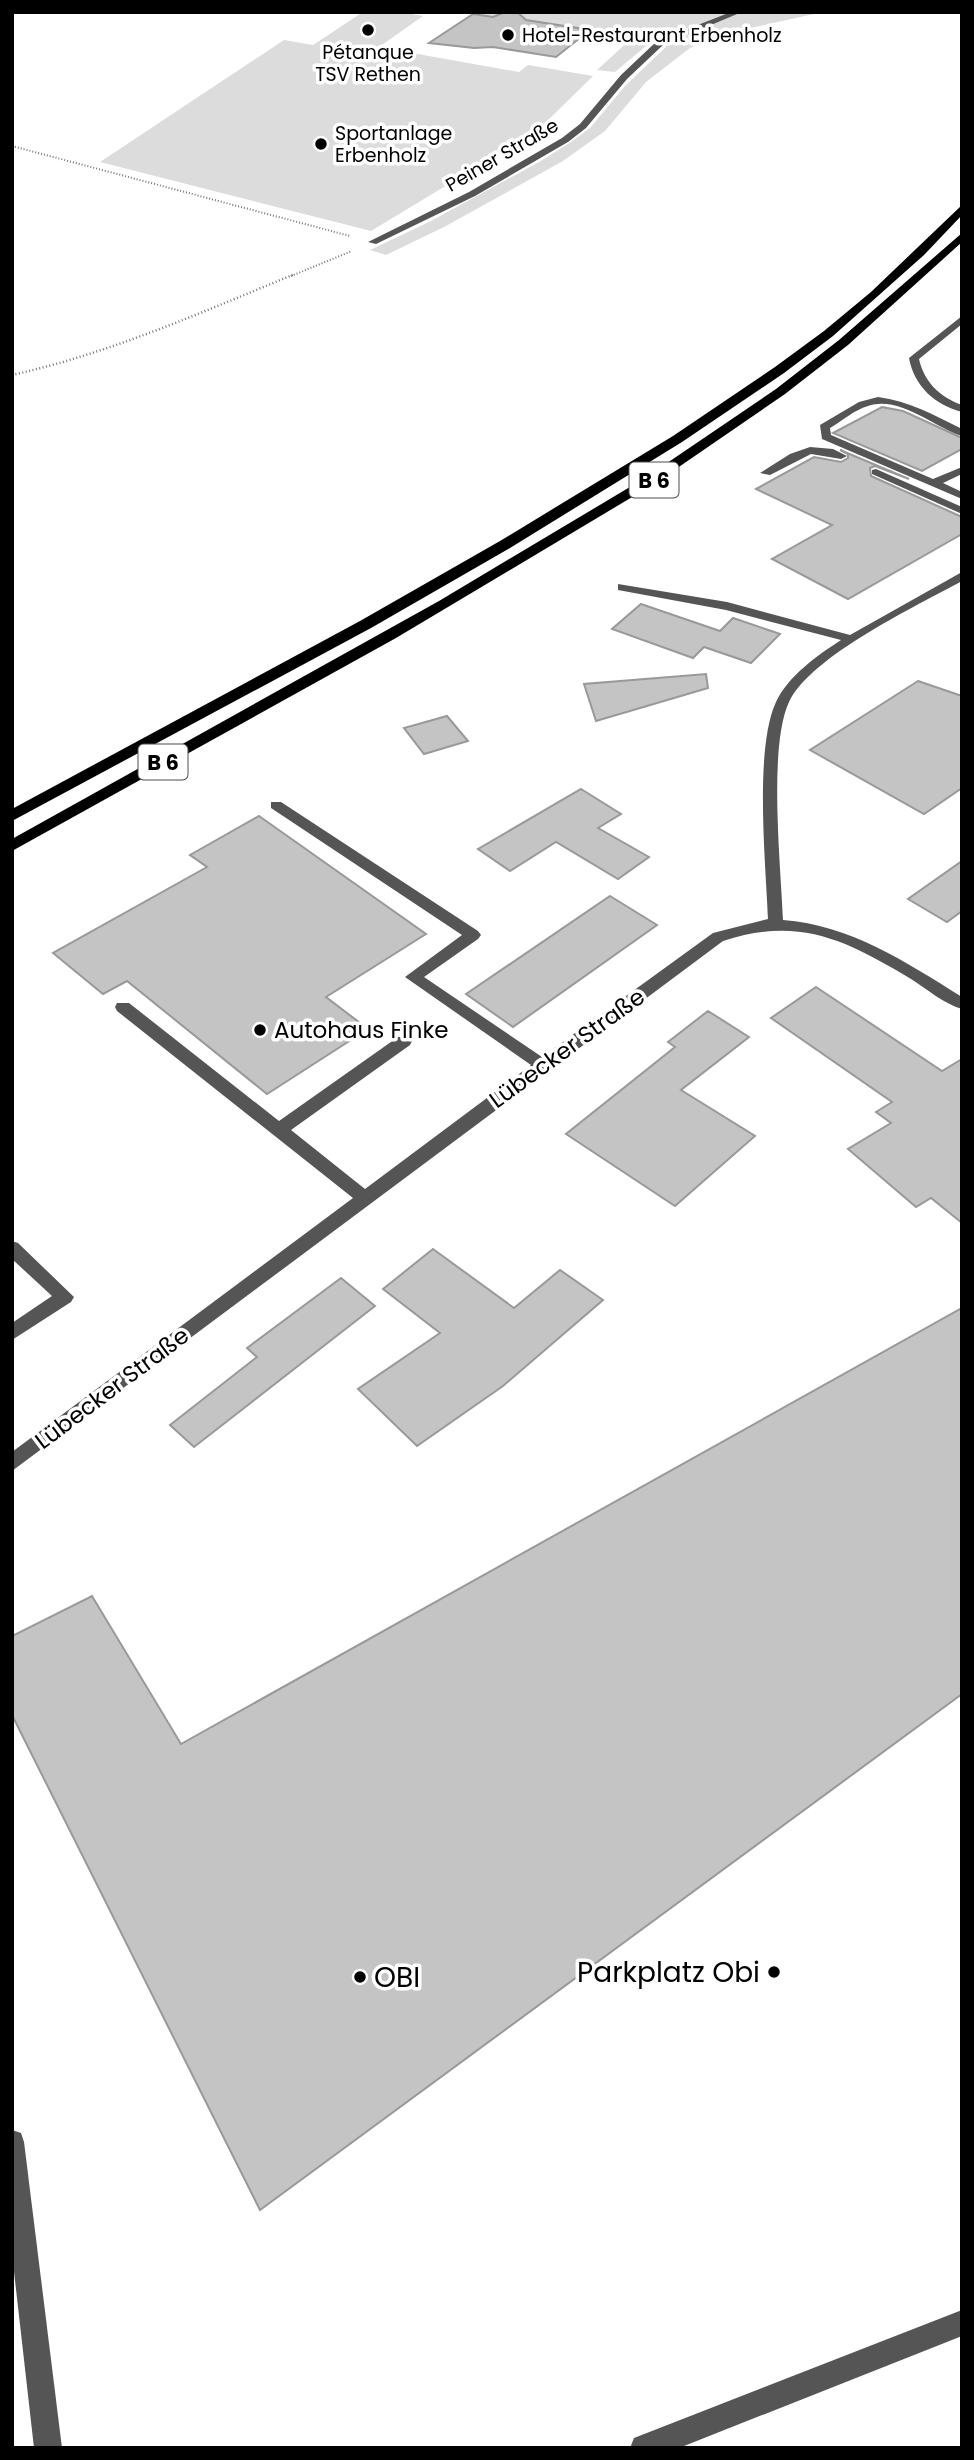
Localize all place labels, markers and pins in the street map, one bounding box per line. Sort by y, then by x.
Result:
marker: Pétanque TSV Rethen [360,22,376,38]
place label: Hotel-Restaurant Erbenholz [522,22,782,49]
marker: Hotel-Restaurant Erbenholz [500,27,516,43]
place label: Pétanque TSV Rethen [315,39,421,88]
place label: Sportanlage Erbenholz [335,120,452,169]
marker: Sportanlage Erbenholz [313,136,329,152]
place label: Autohaus Finke [274,1014,449,1046]
marker: Autohaus Finke [252,1022,268,1038]
place label: Parkplatz Obi [577,1953,760,1992]
place label: OBI [374,1958,420,1997]
marker: Parkplatz Obi [766,1964,782,1980]
marker: OBI [352,1969,368,1985]

